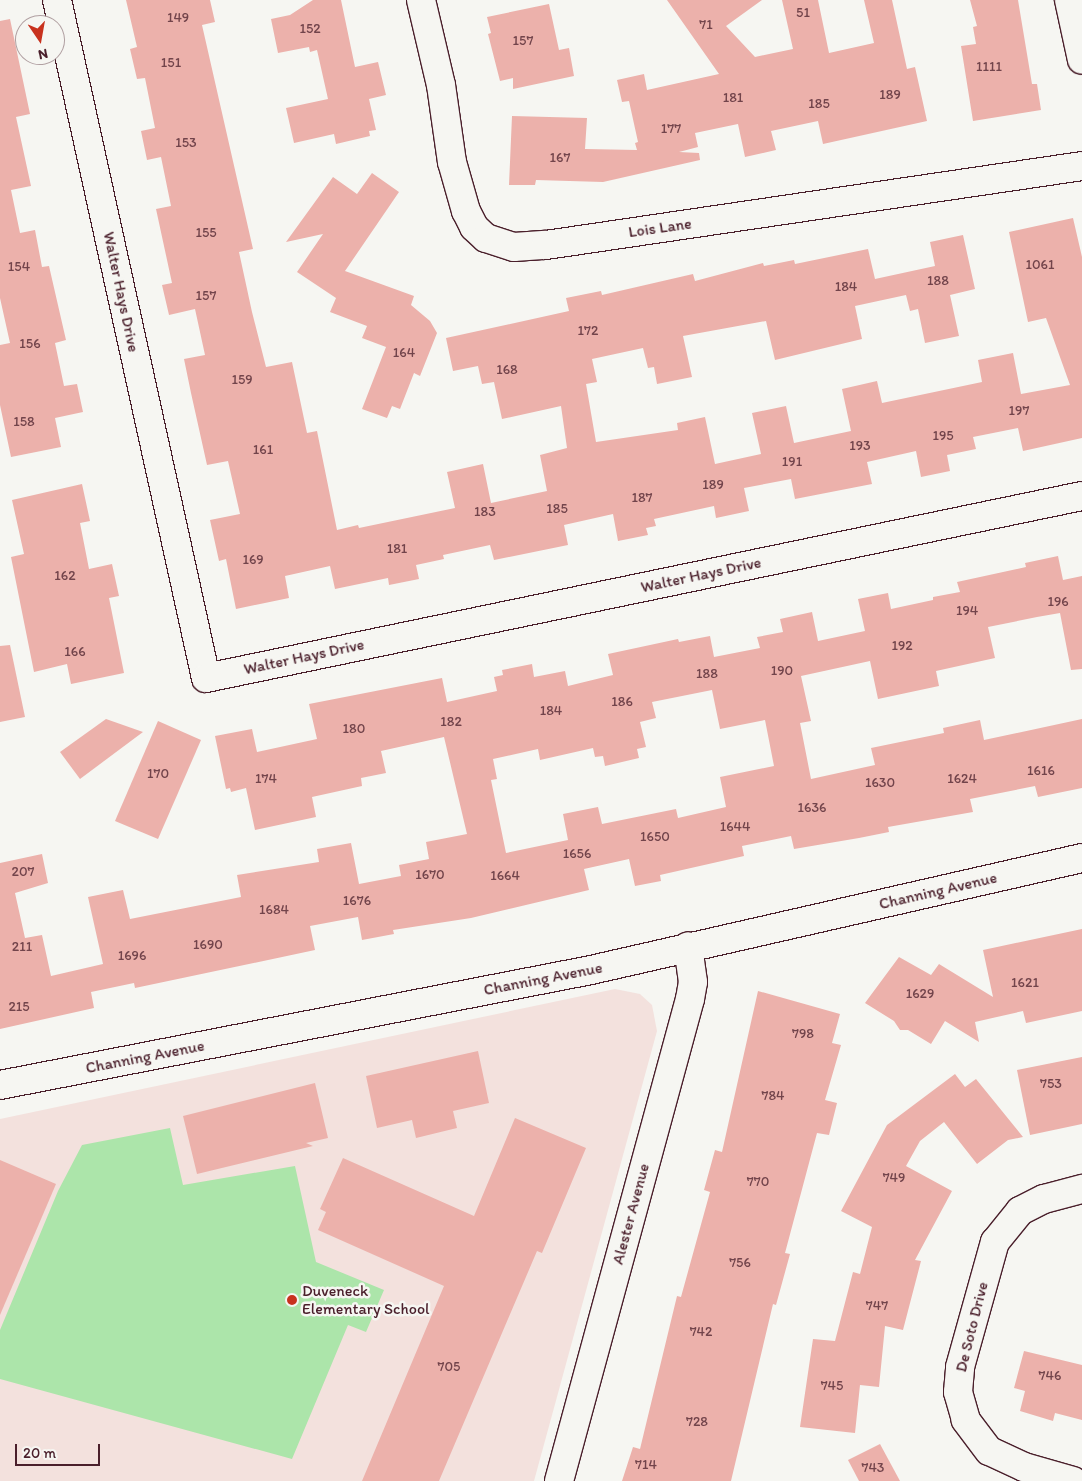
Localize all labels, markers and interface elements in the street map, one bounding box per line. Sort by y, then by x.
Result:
house number: 51 [796,5,810,21]
house number: 149 [167,10,189,26]
north arrow [15,15,65,65]
house number: 71 [699,17,713,33]
house number: 152 [299,21,321,37]
house number: 157 [513,33,533,49]
text: N [37,45,49,63]
house number: 151 [161,55,181,71]
house number: 1111 [976,59,1002,75]
house number: 189 [879,87,901,103]
house number: 181 [723,90,743,106]
house number: 185 [808,96,830,112]
house number: 177 [661,121,681,137]
house number: 153 [175,135,197,151]
house number: 167 [550,150,570,166]
street label: Lois Lane [627,214,693,242]
house number: 155 [195,225,217,241]
street label: Walter Hays Drive [99,230,143,354]
house number: 1061 [1025,257,1055,273]
house number: 154 [8,259,30,275]
house number: 188 [927,273,949,289]
house number: 184 [835,279,857,295]
house number: 157 [196,288,216,304]
house number: 172 [578,323,598,339]
house number: 156 [19,336,41,352]
house number: 164 [393,345,415,361]
house number: 168 [496,362,518,378]
house number: 159 [231,372,253,388]
house number: 197 [1009,403,1029,419]
house number: 158 [13,414,35,430]
house number: 195 [932,428,954,444]
house number: 193 [849,438,871,454]
house number: 161 [253,442,273,458]
house number: 191 [782,454,802,470]
house number: 189 [702,477,724,493]
house number: 187 [631,490,653,506]
house number: 185 [546,501,568,517]
house number: 183 [474,504,496,520]
house number: 181 [387,541,407,557]
house number: 169 [242,552,264,568]
street label: Walter Hays Drive [639,553,763,597]
house number: 162 [54,568,76,584]
house number: 196 [1047,594,1069,610]
house number: 194 [956,603,978,619]
street label: Walter Hays Drive [242,635,366,679]
house number: 192 [891,638,913,654]
house number: 166 [64,644,86,660]
house number: 190 [771,663,793,679]
house number: 188 [696,666,718,682]
house number: 186 [611,694,633,710]
house number: 184 [540,703,562,719]
house number: 182 [440,714,462,730]
house number: 180 [343,721,365,737]
house number: 1616 [1027,763,1055,779]
house number: 170 [147,766,169,782]
house number: 174 [255,771,277,787]
house number: 1624 [947,771,977,787]
house number: 1630 [865,775,895,791]
house number: 1636 [798,800,826,816]
house number: 1644 [720,819,750,835]
house number: 1650 [640,829,670,845]
house number: 1656 [563,846,591,862]
house number: 207 [12,864,34,880]
house number: 1670 [415,867,445,883]
house number: 1664 [490,868,520,884]
street label: Channing Avenue [878,868,998,914]
house number: 1676 [343,893,371,909]
house number: 1684 [259,902,289,918]
house number: 1690 [193,937,223,953]
house number: 211 [12,939,32,955]
house number: 1696 [118,948,146,964]
street label: Channing Avenue [482,958,604,1000]
house number: 1621 [1011,975,1039,991]
house number: 1629 [906,986,934,1002]
house number: 215 [8,999,30,1015]
house number: 798 [792,1026,814,1042]
street label: Channing Avenue [84,1036,206,1078]
house number: 753 [1040,1076,1062,1092]
house number: 784 [761,1088,785,1104]
street label: Alester Avenue [608,1162,654,1266]
house number: 749 [883,1170,905,1186]
house number: 770 [747,1174,769,1190]
house number: 756 [729,1255,751,1271]
street label: De Soto Drive [951,1280,993,1374]
place label: Duveneck Elementary School [302,1281,430,1319]
marker: Duveneck Elementary School [286,1294,298,1306]
house number: 747 [866,1298,888,1314]
house number: 742 [690,1324,712,1340]
house number: 705 [438,1359,460,1375]
house number: 746 [1039,1368,1061,1384]
house number: 745 [821,1378,843,1394]
house number: 728 [686,1414,708,1430]
scale bar [18,1434,102,1466]
text: 20 m [23,1444,56,1462]
house number: 714 [635,1457,657,1473]
house number: 743 [862,1460,884,1476]

